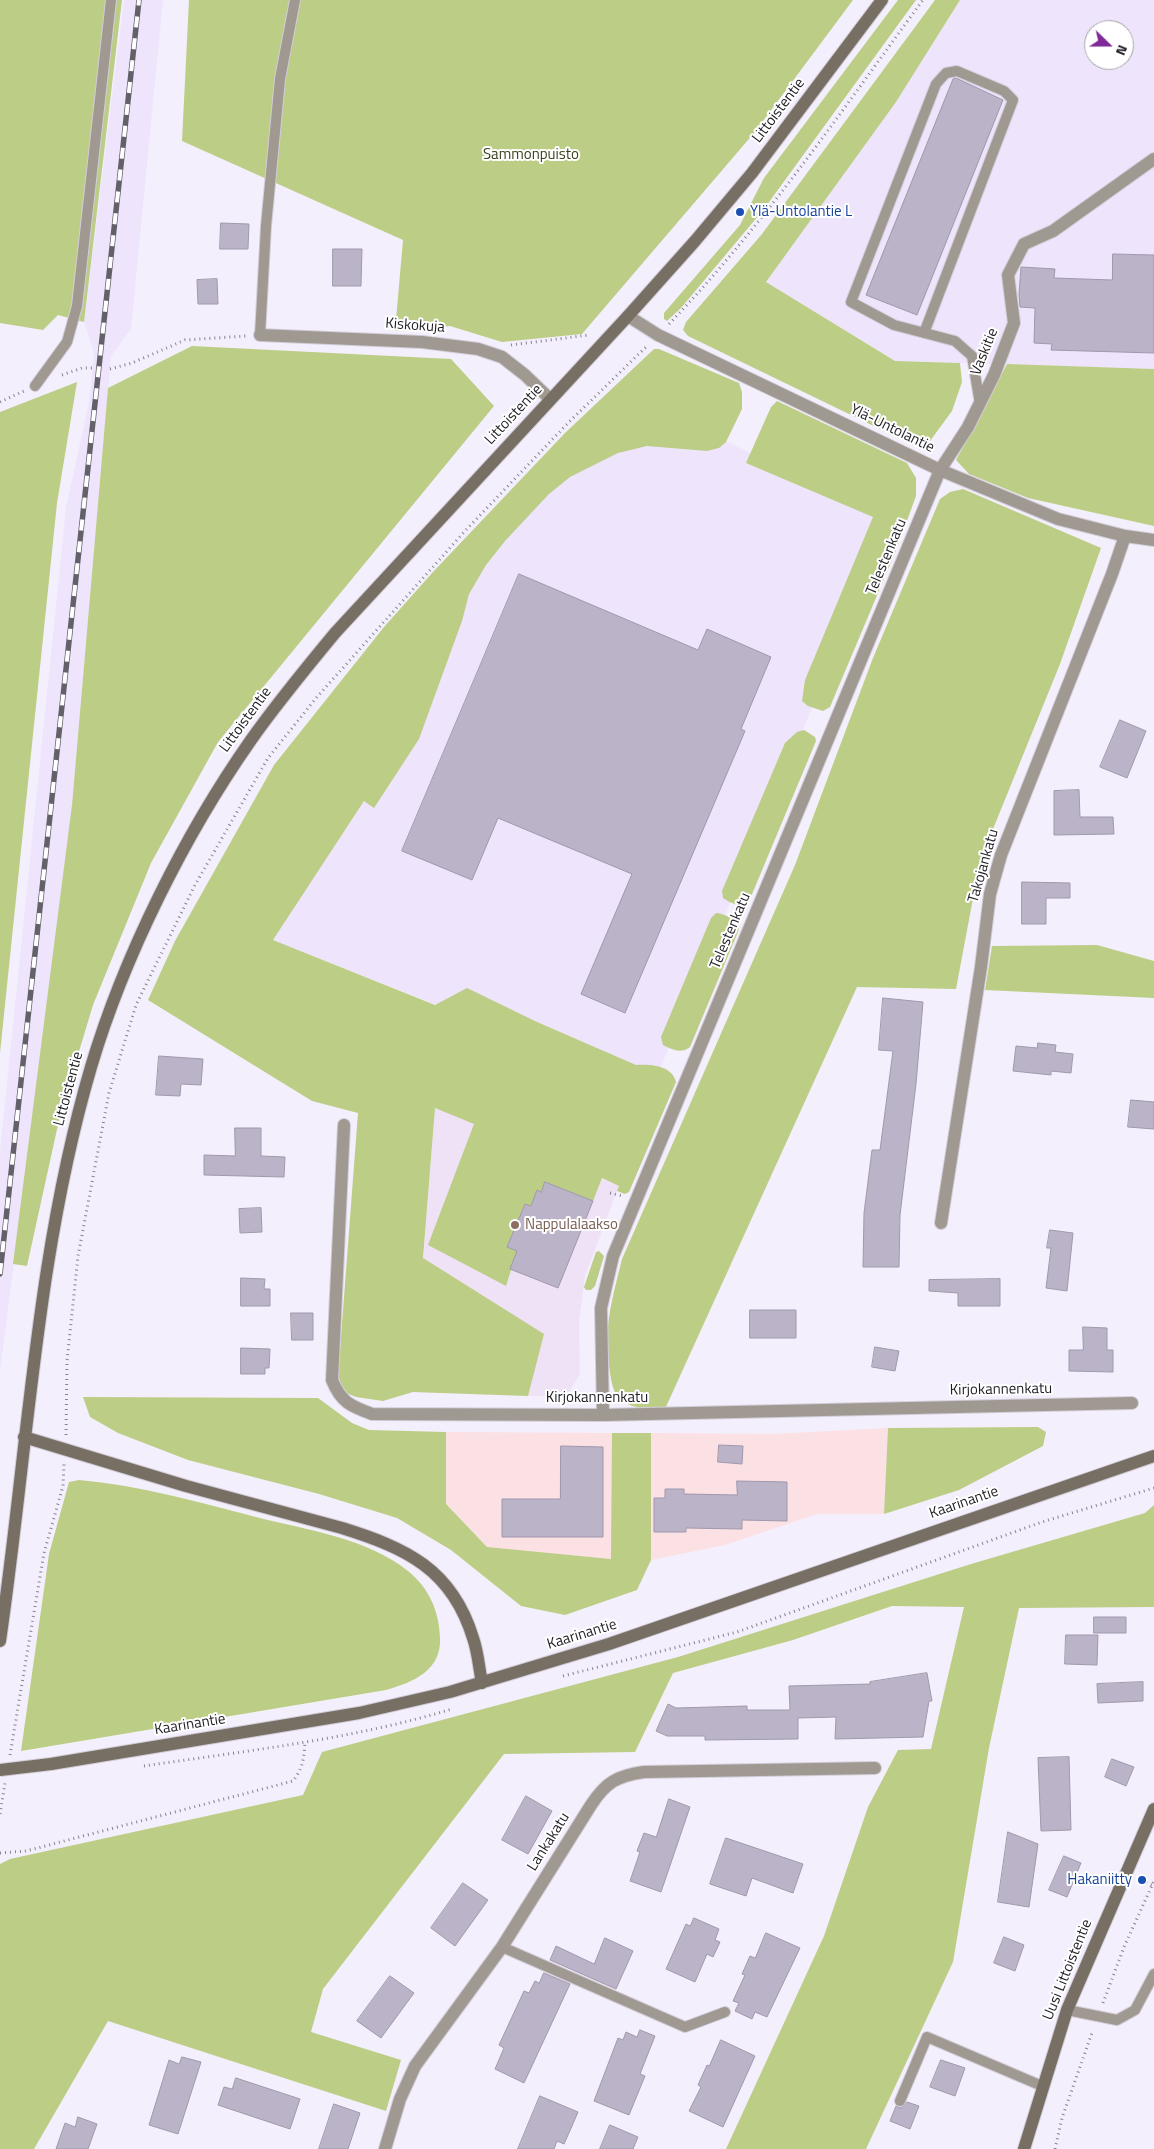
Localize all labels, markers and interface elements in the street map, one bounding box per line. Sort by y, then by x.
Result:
north arrow [1084,20,1134,70]
text: N [1111,42,1134,59]
street label: Littoistentie [749,75,809,147]
park label: Sammonpuisto [483,146,579,164]
place label: Ylä-Untolantie L [750,203,852,221]
marker: Ylä-Untolantie L [734,206,746,218]
street label: Kiskokuja [385,315,445,337]
street label: Vaskitie [967,326,1003,378]
street label: Littoistentie [481,381,547,449]
street label: Ylä-Untolantie [847,401,937,457]
street label: Telestenkatu [863,516,911,598]
street label: Littoistentie [216,684,276,756]
street label: Takojankatu [965,827,1003,905]
street label: Telestenkatu [707,890,755,972]
street label: Littoistentie [50,1050,88,1128]
place label: Nappulalaakso [525,1216,618,1234]
marker: Nappulalaakso [509,1219,521,1231]
street label: Kirjokannenkatu [950,1380,1052,1400]
street label: Kirjokannenkatu [546,1389,648,1407]
street label: Kaarinantie [927,1483,1001,1523]
street label: Kaarinantie [545,1616,619,1654]
street label: Kaarinantie [153,1710,227,1740]
street label: Lankakatu [524,1810,574,1874]
place label: Hakaniitty [1067,1871,1132,1889]
marker: Hakaniitty [1136,1874,1148,1886]
street label: Uusi Littoistentie [1040,1917,1096,2023]

